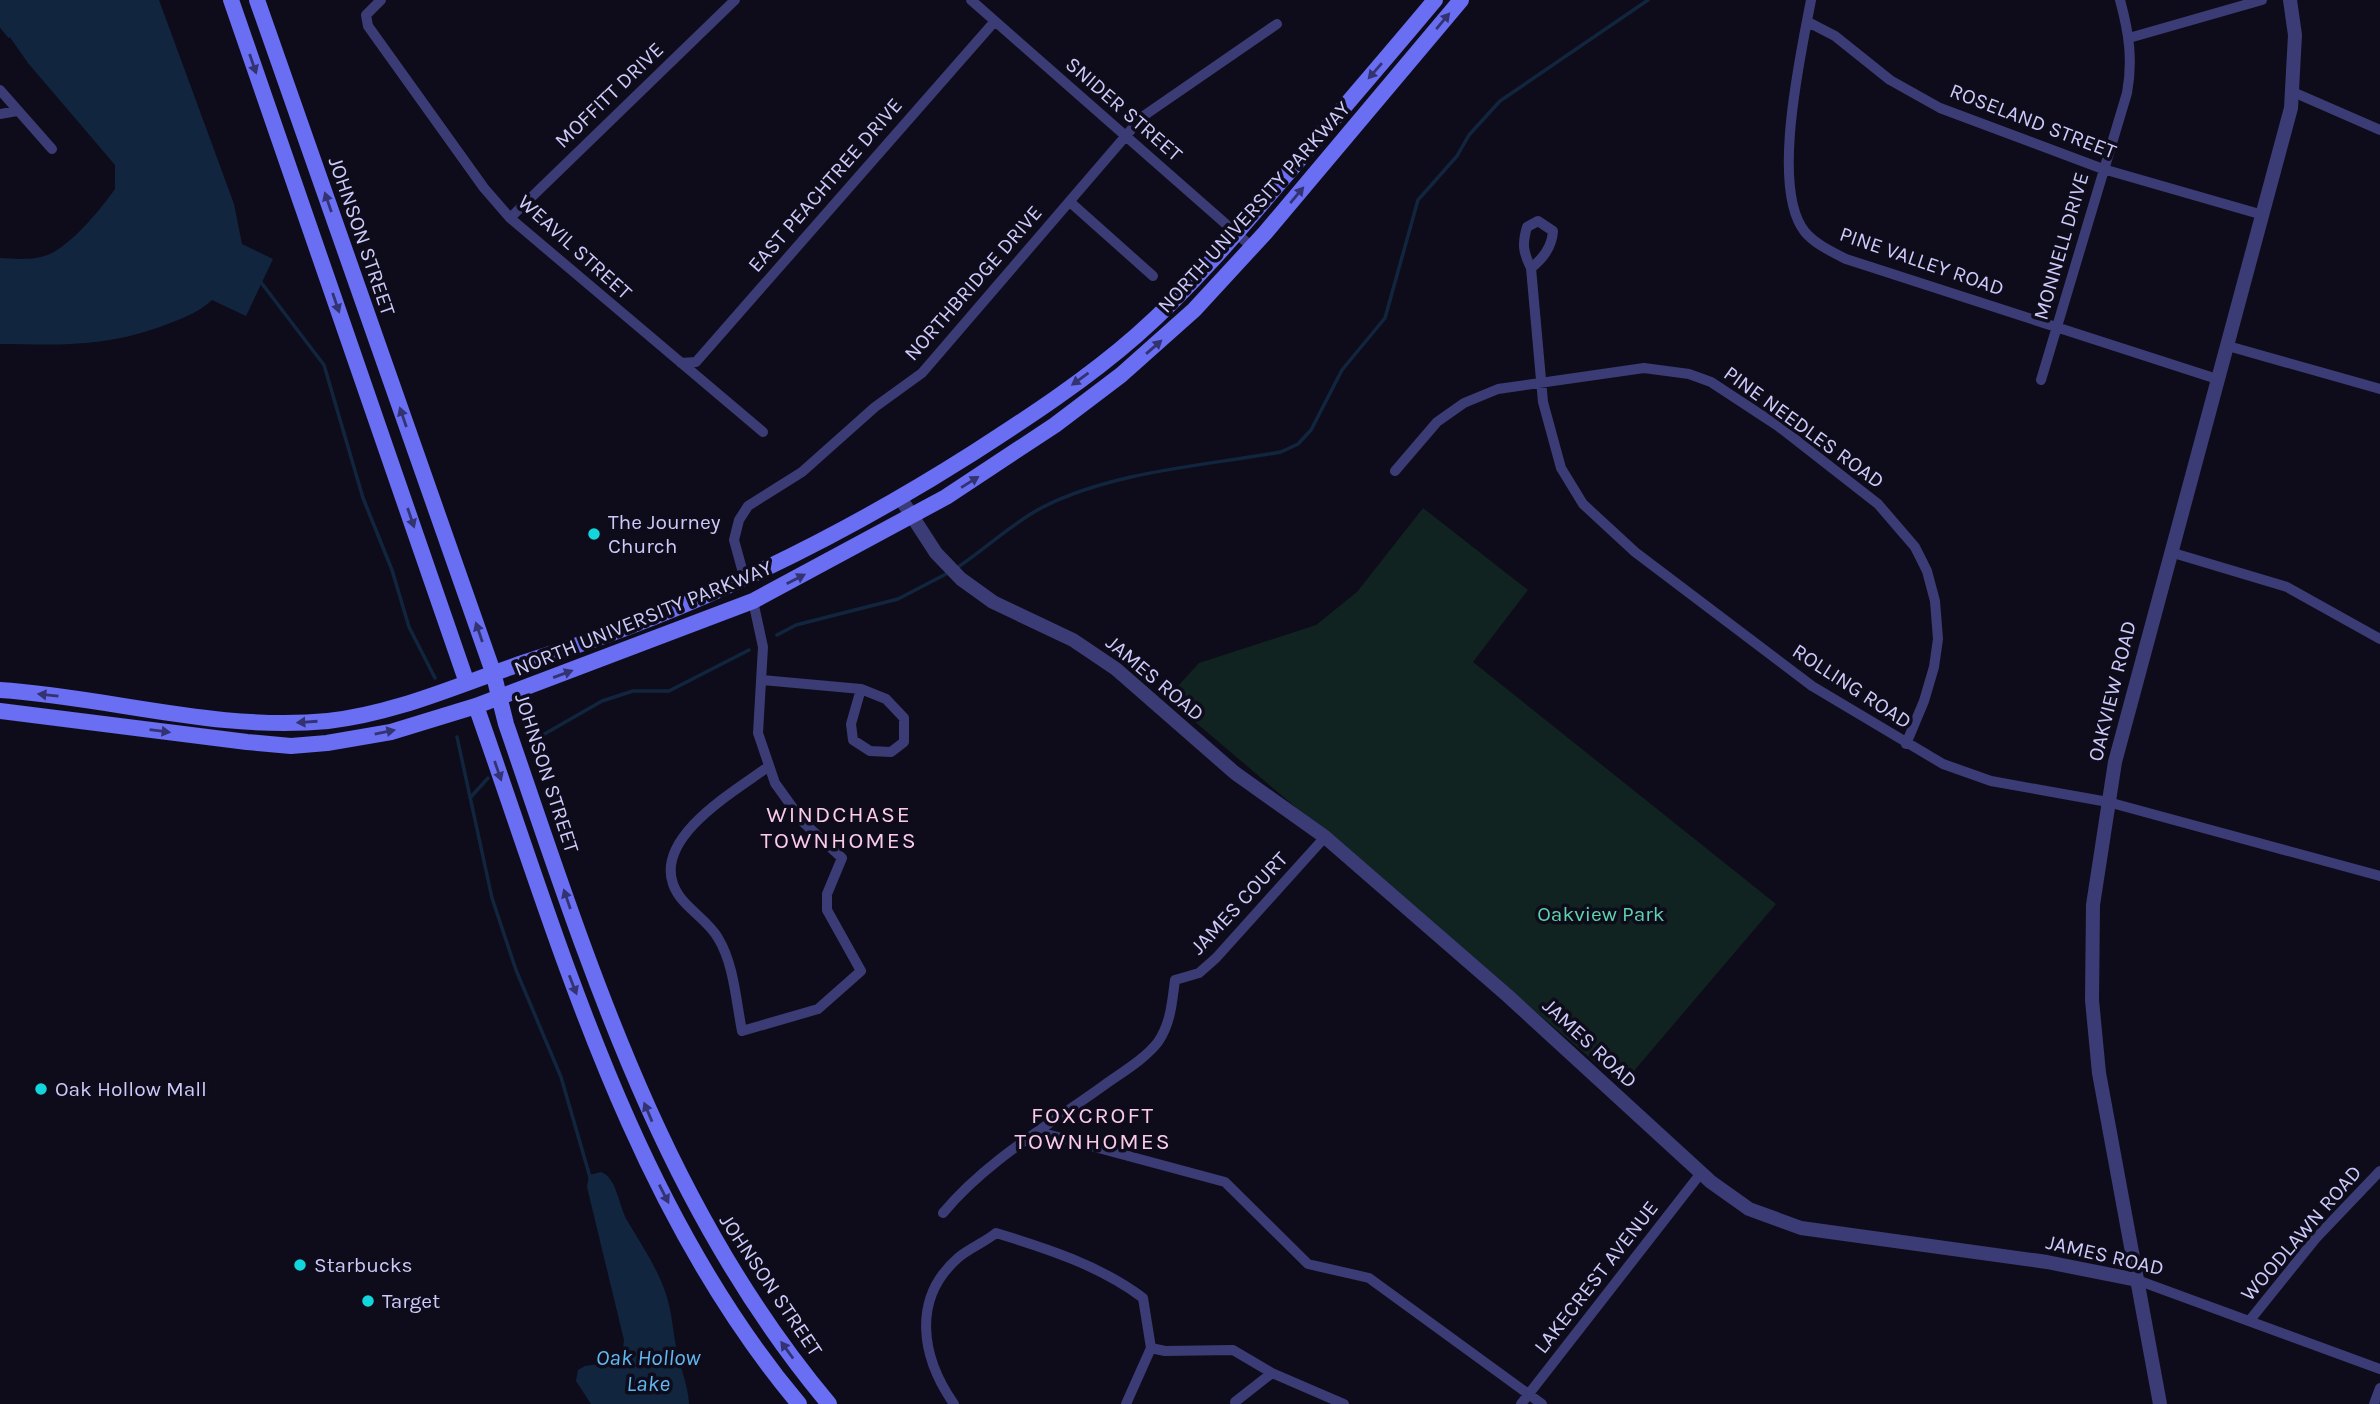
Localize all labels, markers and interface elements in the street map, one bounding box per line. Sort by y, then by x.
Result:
one-way arrow [1435,12,1450,29]
street label: MOFFITT DRIVE [550,37,668,153]
street label: SNIDER STREET [1061,52,1188,166]
one-way arrow [248,54,259,75]
one-way arrow [1368,62,1383,79]
street label: ROSELAND STREET [1946,78,2120,164]
street label: EAST PEACHTREE DRIVE [743,93,907,277]
street label: NORTH UNIVERSITY PARKWAY [1153,96,1356,318]
street label: JOHNSON STREET [324,154,401,319]
street label: MONNELL DRIVE [2028,169,2094,323]
one-way arrow [1289,186,1304,203]
street label: WEAVIL STREET [513,190,637,305]
one-way arrow [322,192,333,213]
street label: NORTHBRIDGE DRIVE [899,201,1047,365]
street label: PINE VALLEY ROAD [1837,222,2007,300]
one-way arrow [331,292,342,313]
one-way arrow [1145,339,1163,355]
street label: PINE NEEDLES ROAD [1719,361,1889,493]
one-way arrow [1071,372,1089,386]
one-way arrow [397,406,408,427]
one-way arrow [961,475,980,488]
one-way arrow [405,507,416,528]
place label: The Journey Church [608,510,721,558]
marker: The Journey Church [586,526,602,542]
street label: NORTH UNIVERSITY PARKWAY [511,555,776,681]
one-way arrow [786,573,806,585]
street label: OAKVIEW ROAD [2083,618,2141,764]
one-way arrow [473,621,484,642]
street label: JAMES ROAD [1101,630,1209,726]
street label: ROLLING ROAD [1788,639,1916,733]
one-way arrow [552,668,573,679]
one-way arrow [37,689,59,700]
street label: JOHNSON STREET [510,690,584,856]
one-way arrow [295,717,317,728]
one-way arrow [149,725,171,736]
one-way arrow [374,727,396,738]
one-way arrow [493,760,504,781]
district label: WINDCHASE TOWNHOMES [760,801,918,854]
street label: JAMES COURT [1185,846,1293,959]
one-way arrow [561,889,572,910]
park label: Oakview Park [1537,902,1665,926]
one-way arrow [568,975,579,996]
street label: JAMES ROAD [1538,993,1642,1093]
place label: Oak Hollow Mall [55,1077,207,1101]
marker: Oak Hollow Mall [33,1081,49,1097]
one-way arrow [643,1101,654,1122]
district label: FOXCROFT TOWNHOMES [1014,1102,1172,1155]
street label: WOODLAWN ROAD [2236,1160,2366,1306]
one-way arrow [658,1184,669,1204]
street label: LAKECREST AVENUE [1529,1196,1663,1358]
street label: JOHNSON STREET [715,1209,828,1361]
street label: JAMES ROAD [2044,1230,2166,1280]
place label: Starbucks [314,1253,413,1277]
marker: Starbucks [292,1257,308,1273]
place label: Target [382,1289,440,1313]
marker: Target [360,1293,376,1309]
one-way arrow [780,1341,794,1359]
water label: Oak Hollow Lake [596,1344,701,1397]

